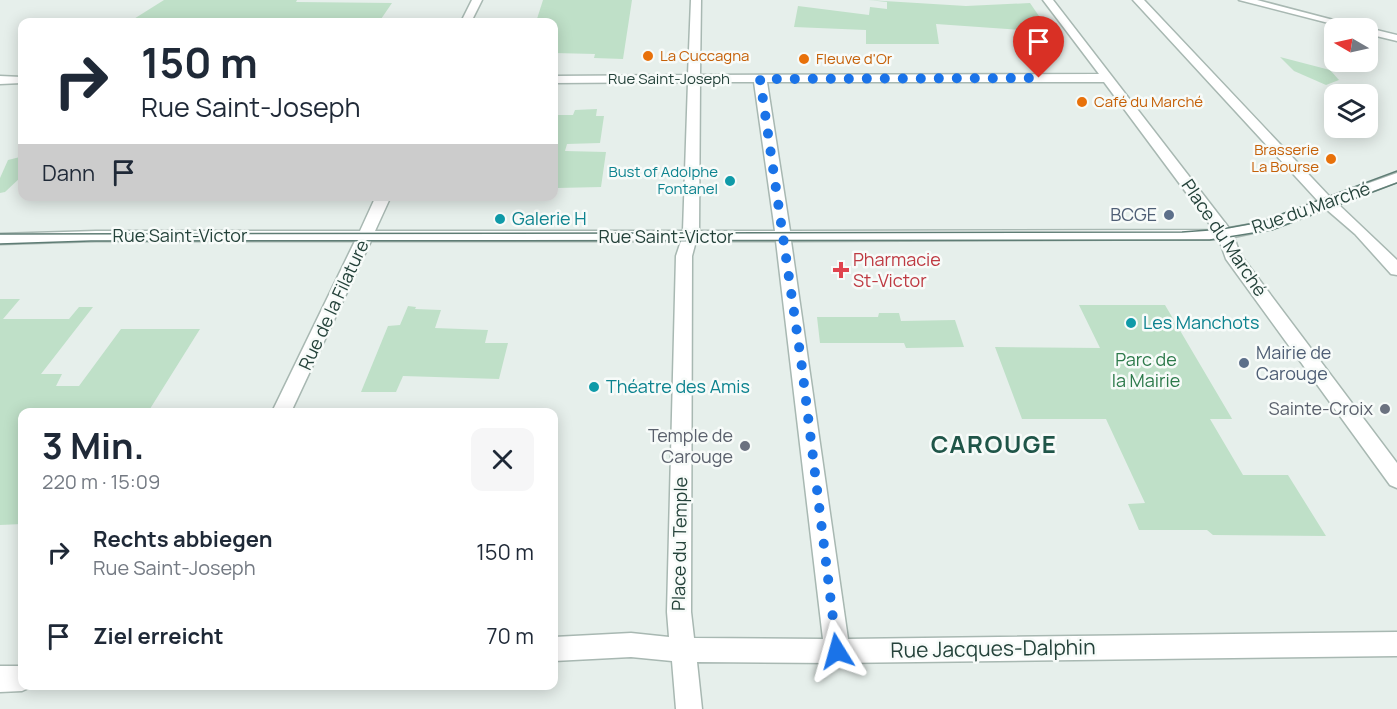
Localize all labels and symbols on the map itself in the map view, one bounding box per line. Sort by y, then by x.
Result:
pin [1013,16,1064,78]
north arrow [1324,18,1378,72]
place label: La Cuccagna [660,45,749,66]
place label: Fleuve d'Or [816,48,893,69]
marker: La Cuccagna [641,49,655,63]
marker: Fleuve d'Or [797,52,811,66]
street label: Rue Saint-Joseph [608,68,730,89]
place label: Café du Marché [1094,91,1203,112]
marker: Café du Marché [1075,95,1089,109]
place label: Brasserie La Bourse [1251,139,1319,177]
marker: Brasserie La Bourse [1324,152,1338,166]
place label: Bust of Adolphe Fontanel [609,161,718,199]
marker: Bust of Adolphe Fontanel [723,174,737,188]
street label: Place du Marché [1177,174,1273,301]
street label: Rue du Marché [1248,176,1373,239]
place label: BCGE [1110,202,1157,226]
place label: Galerie H [512,206,587,230]
marker: BCGE [1162,208,1176,222]
marker: Galerie H [493,212,507,226]
street label: Rue Saint-Victor [113,223,248,247]
street label: Rue Saint-Victor [599,224,734,248]
street label: Rue de la Filature [292,236,374,374]
place label: Pharmacie St-Victor [853,247,941,292]
marker: Pharmacie St-Victor [834,263,848,277]
place label: Les Manchots [1143,310,1259,334]
marker: Les Manchots [1124,316,1138,330]
place label: Mairie de Carouge [1256,340,1331,385]
park label: Parc de la Mairie [1112,347,1180,392]
marker: Mairie de Carouge [1237,356,1251,370]
place label: Théatre des Amis [606,374,750,398]
marker: Théatre des Amis [587,380,601,394]
place label: Sainte-Croix [1269,396,1374,420]
marker: Sainte-Croix [1378,402,1392,416]
place label: Temple de Carouge [648,423,733,468]
district label: CAROUGE [931,427,1057,460]
marker: Temple de Carouge [738,439,752,453]
street label: Place du Temple [666,477,692,611]
position arrow [805,619,869,683]
street label: Rue Jacques-Dalphin [890,632,1096,664]

